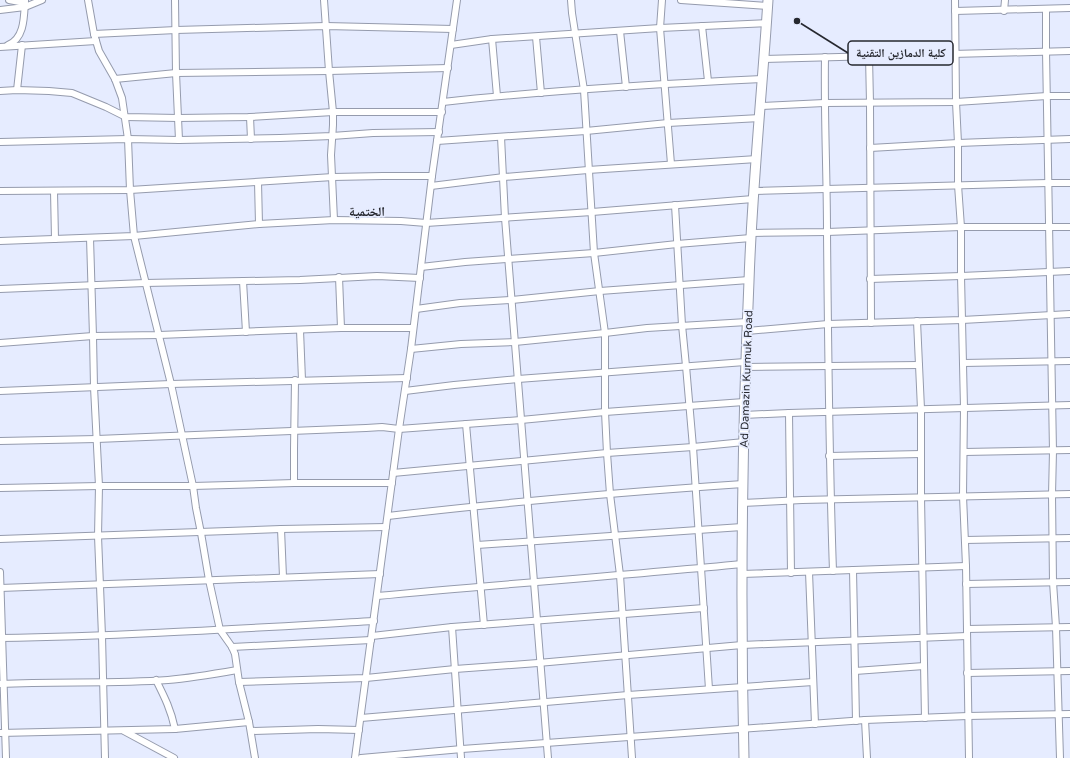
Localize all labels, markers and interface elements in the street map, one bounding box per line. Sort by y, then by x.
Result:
callout: كلية الدمازين التقنية [848,41,953,65]
text: كلية الدمازين التقنية [856,46,947,61]
district label: الختمية [349,204,385,220]
street label: Ad Damazin Kurmuk Road [738,310,755,448]

